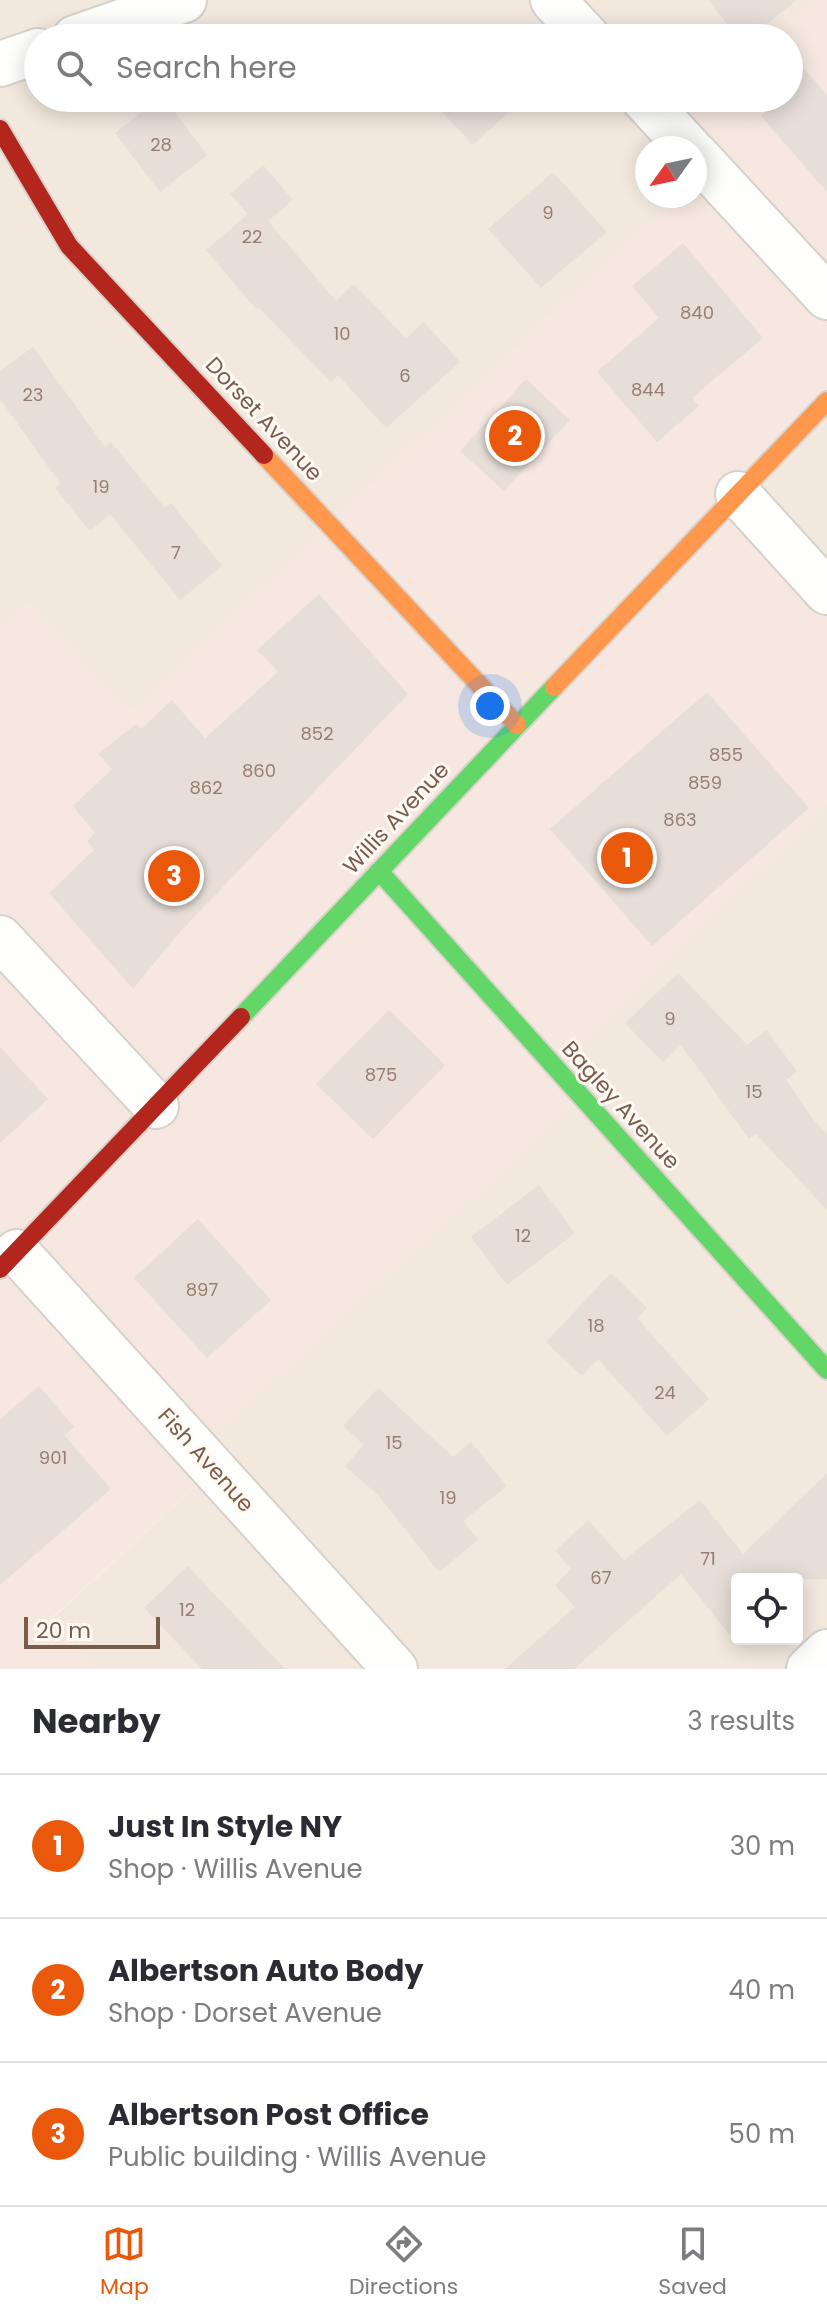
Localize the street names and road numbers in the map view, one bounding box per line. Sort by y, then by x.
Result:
street label: Dorset Avenue [198,350,330,488]
street label: Willis Avenue [336,755,456,881]
street label: Bagley Avenue [555,1034,687,1176]
street label: Fish Avenue [151,1401,261,1519]

